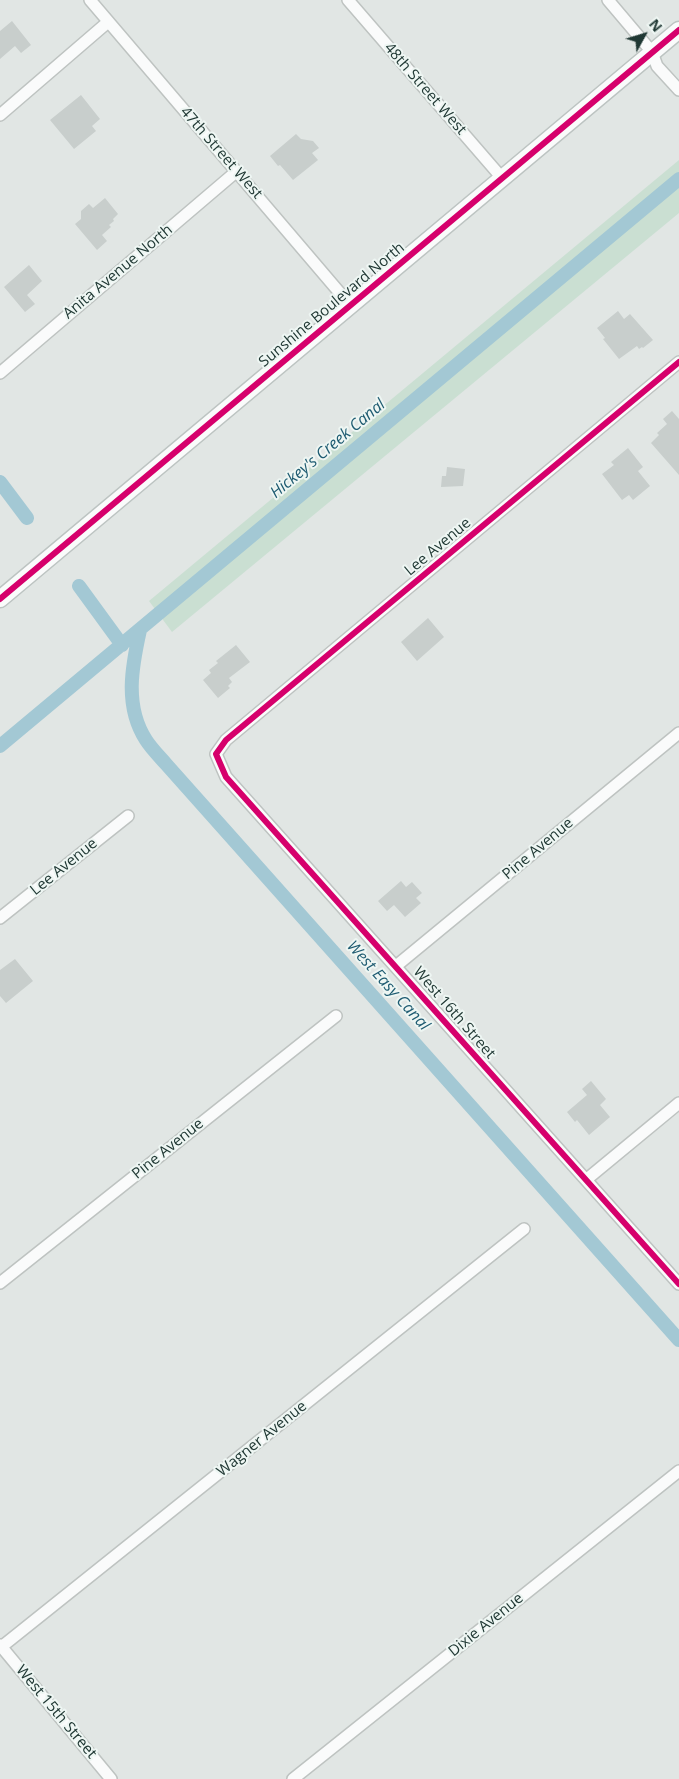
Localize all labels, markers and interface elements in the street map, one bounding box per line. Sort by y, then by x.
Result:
north arrow [619,10,669,60]
text: N [645,15,667,36]
street label: 48th Street West [380,39,470,139]
street label: 47th Street West [176,103,266,203]
street label: Anita Avenue North [60,221,176,323]
street label: Sunshine Boulevard North [256,239,408,371]
water label: Hickey's Creek Canal [267,395,389,503]
street label: Lee Avenue [401,514,475,580]
street label: Pine Avenue [499,814,577,884]
street label: Lee Avenue [27,835,101,899]
water label: West Easy Canal [343,937,433,1035]
street label: West 16th Street [409,963,499,1063]
street label: Pine Avenue [129,1115,207,1183]
street label: Wagner Avenue [214,1397,310,1481]
street label: Dixie Avenue [445,1589,527,1661]
street label: West 15th Street [12,1662,100,1762]

